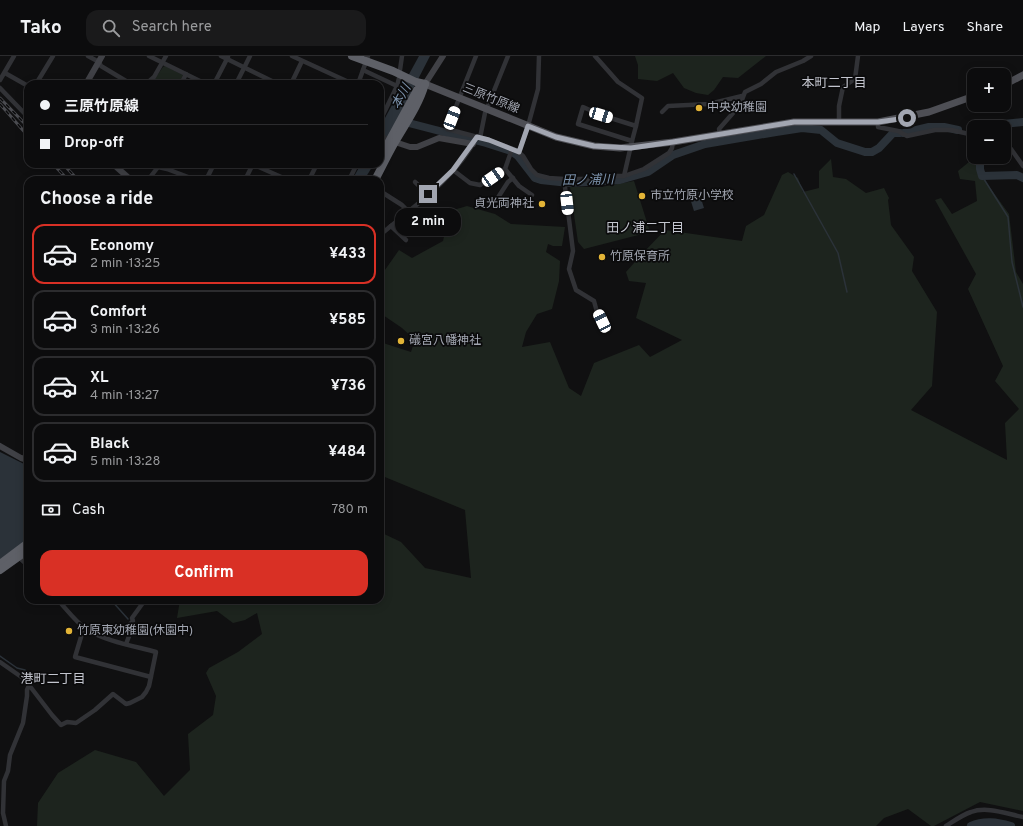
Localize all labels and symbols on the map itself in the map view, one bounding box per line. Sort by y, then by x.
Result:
district label: 本町二丁目 [801,76,867,92]
water label: 本川 [389,80,416,112]
street label: 三原竹原線 [460,80,522,118]
place label: 中央幼稚園 [707,100,767,116]
marker: 中央幼稚園 [694,103,704,113]
car [442,105,462,131]
car [588,106,614,124]
route start [898,109,916,127]
car [480,165,506,189]
water label: 田ノ浦川 [562,173,616,189]
route end [419,185,437,203]
place label: 市立竹原小学校 [650,188,734,204]
car [560,190,574,216]
marker: 市立竹原小学校 [637,191,647,201]
place label: 貞光両神社 [474,196,534,212]
marker: 貞光両神社 [537,199,547,209]
callout: 2 min [395,208,461,236]
district label: 田ノ浦二丁目 [606,220,684,237]
place label: 竹原保育所 [610,249,670,265]
marker: 竹原保育所 [597,252,607,262]
car [591,308,613,334]
place label: 礒宮八幡神社 [409,333,481,349]
marker: 礒宮八幡神社 [396,336,406,346]
place label: 竹原東幼稚園(休園中) [77,623,193,639]
marker: 竹原東幼稚園(休園中) [64,626,74,636]
district label: 港町二丁目 [20,672,86,688]

